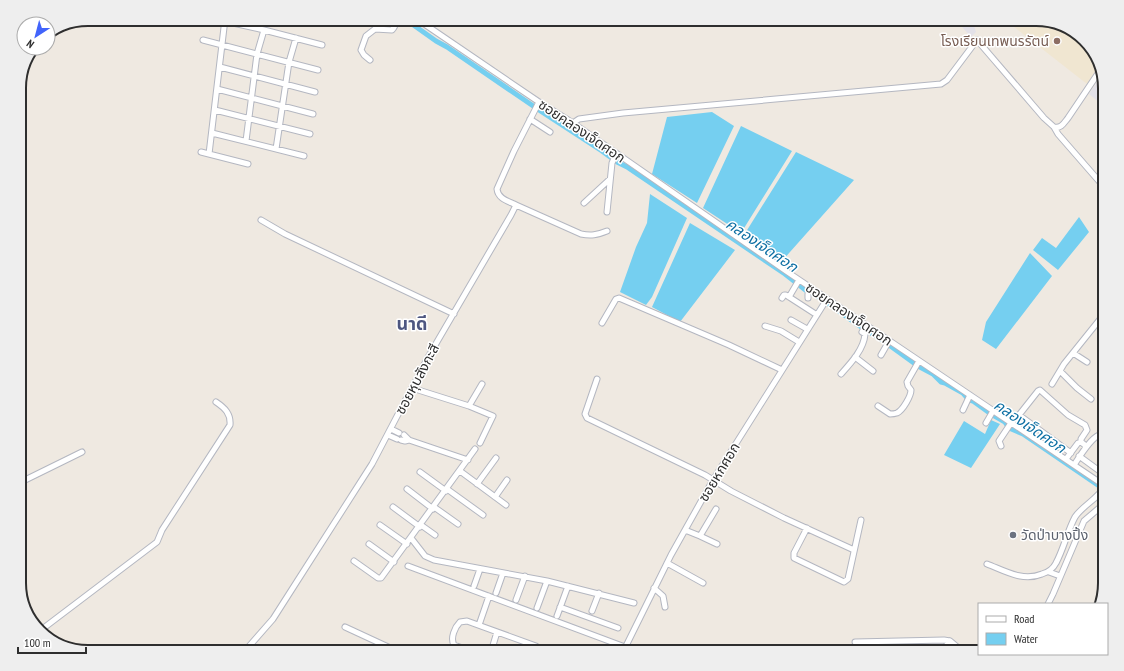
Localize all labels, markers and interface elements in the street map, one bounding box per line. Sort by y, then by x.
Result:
north arrow [16,16,56,56]
place label: โรงเรียนเทพนรรัตน์ [941,32,1049,50]
marker: โรงเรียนเทพนรรัตน์ [1052,36,1062,46]
text: N [24,37,37,52]
street label: ซอยคลองเจ็ดศอก [535,95,629,167]
water label: คลองเจ็ดศอก [722,214,802,277]
street label: ซอยคลองเจ็ดศอก [802,278,896,350]
district label: นาดี [397,312,427,335]
street label: ซอยหุบสังกะสี [391,341,443,417]
water label: คลองเจ็ดศอก [990,395,1070,458]
street label: ซอยหกศอก [694,439,744,505]
place label: วัดป่าบางปิ้ง [1021,526,1088,544]
marker: วัดป่าบางปิ้ง [1008,530,1018,540]
legend [978,603,1108,655]
text: Road [1014,611,1034,626]
scale bar [18,629,86,655]
text: Water [1014,631,1039,646]
text: 100 m [24,635,51,650]

